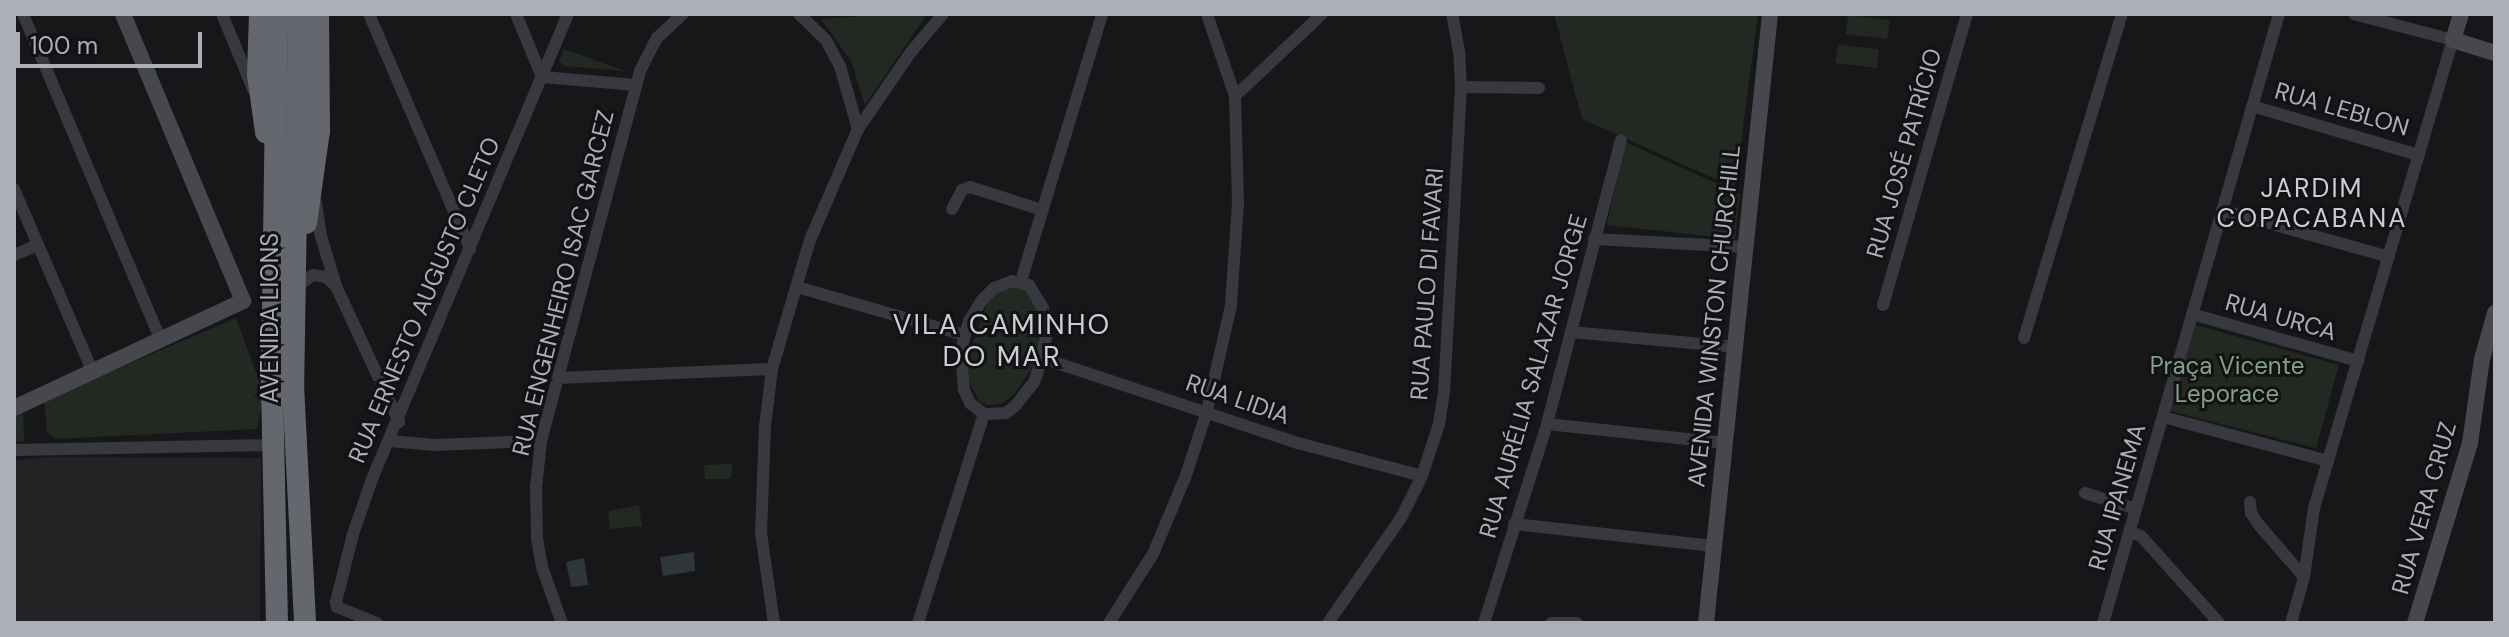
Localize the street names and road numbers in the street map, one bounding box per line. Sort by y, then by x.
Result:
street label: RUA JOSÉ PATRÍCIO [1860,45,1948,261]
street label: RUA LEBLON [2271,76,2413,142]
street label: RUA ENGENHEIRO ISAC GARCEZ [506,107,620,459]
street label: RUA ERNESTO AUGUSTO CLETO [342,133,506,467]
street label: AVENIDA WINSTON CHURCHILL [1682,143,1746,489]
street label: RUA PAULO DI FAVARI [1405,167,1449,401]
street label: RUA AURÉLIA SALAZAR JORGE [1473,211,1593,541]
street label: AVENIDA LIONS [256,233,284,403]
street label: RUA URCA [2222,287,2340,347]
street label: RUA LIDIA [1182,368,1294,430]
street label: RUA VERA CRUZ [2386,419,2462,597]
street label: RUA IPANEMA [2082,420,2152,574]

